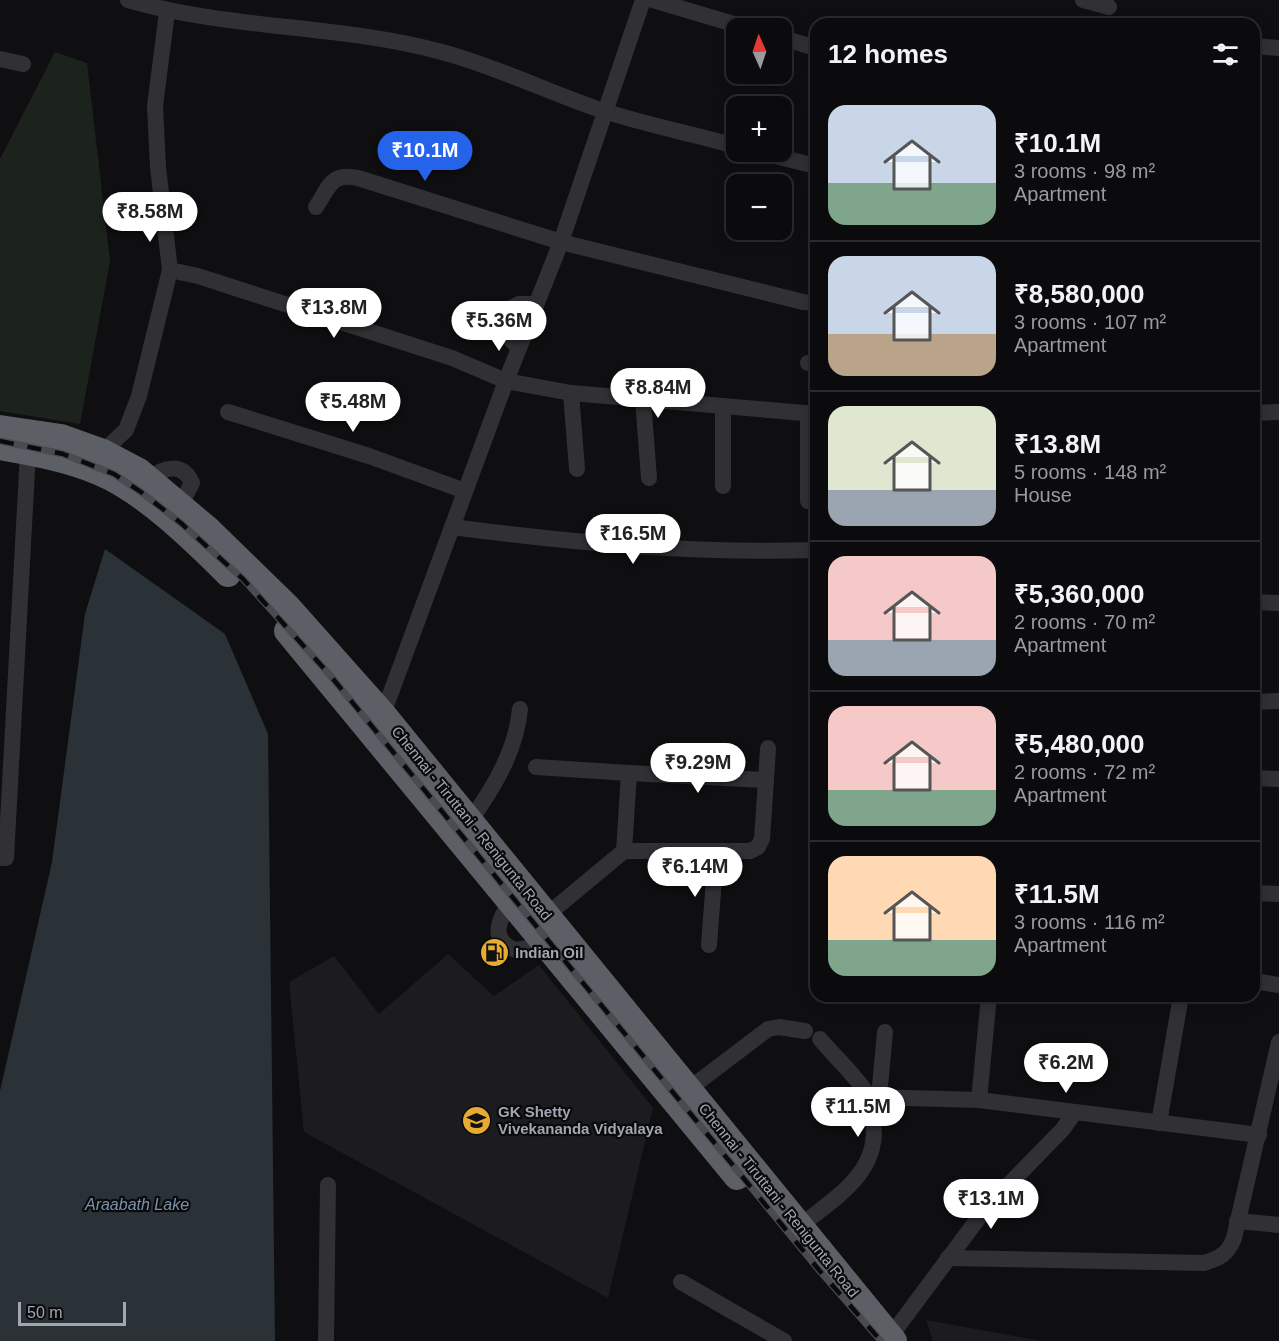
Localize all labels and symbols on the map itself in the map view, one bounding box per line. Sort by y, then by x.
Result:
north arrow [726,18,792,84]
pin: ₹10.1M [376,131,474,182]
pin: ₹8.58M [101,192,199,243]
pin: ₹13.8M [285,288,383,339]
pin: ₹5.36M [450,301,548,352]
pin: ₹8.84M [609,368,707,419]
pin: ₹5.48M [304,382,402,433]
pin: ₹16.5M [584,514,682,565]
street label: Chennai - Tiruttani - Renigunta Road [389,723,555,923]
pin: ₹9.29M [649,743,747,794]
pin: ₹6.14M [646,847,744,898]
fuel station icon: Indian Oil [478,936,510,968]
place label: Indian Oil [515,944,583,961]
pin: ₹6.2M [1024,1043,1108,1094]
pin: ₹11.5M [809,1087,907,1138]
street label: Chennai - Tiruttani - Renigunta Road [696,1100,862,1300]
place label: GK Shetty Vivekananda Vidyalaya [498,1103,663,1137]
school or university icon: GK Shetty Vivekananda Vidyalaya [461,1104,493,1136]
pin: ₹13.1M [942,1179,1040,1230]
water label: Araabath Lake [84,1196,189,1213]
scale bar [18,1299,126,1326]

